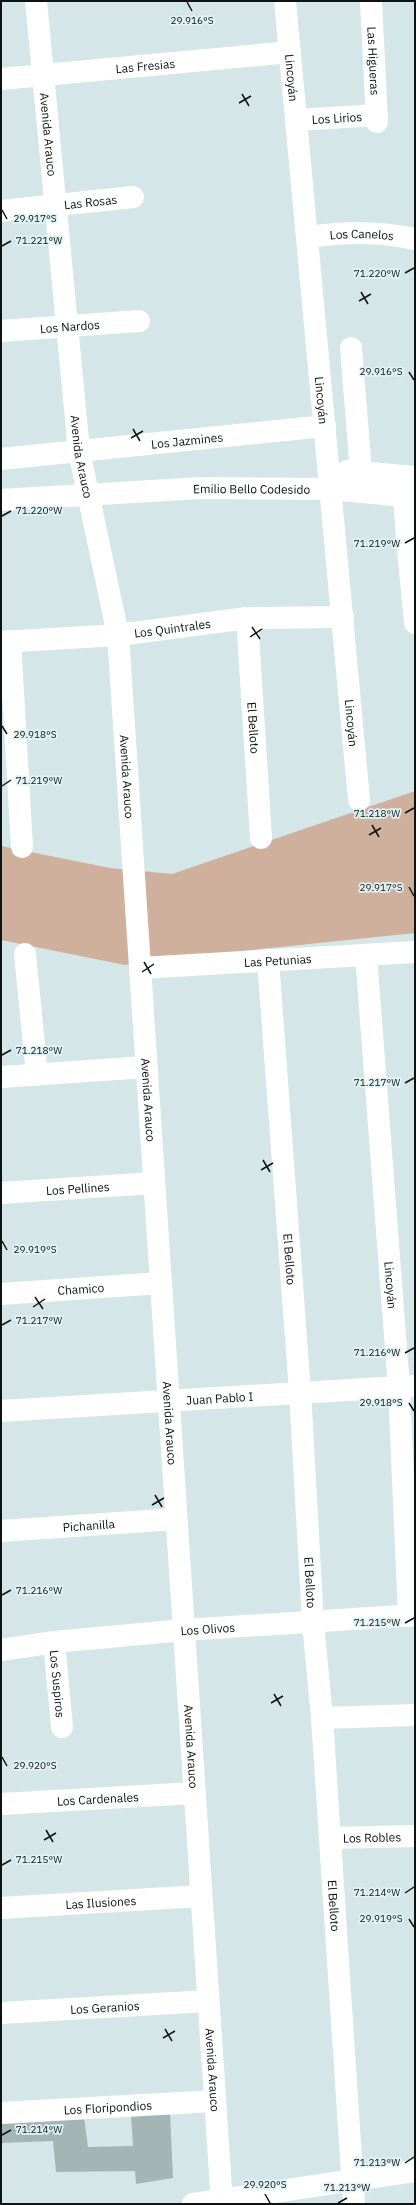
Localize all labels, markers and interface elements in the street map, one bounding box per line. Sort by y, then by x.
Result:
text: 29.916°S [170,14,214,27]
street label: Las Higueras [365,26,383,96]
street label: Lincoyán [282,53,302,102]
street label: Las Fresias [115,55,176,76]
street label: Avenida Arauco [37,92,60,177]
street label: Los Lirios [311,108,363,127]
street label: Las Rosas [63,191,118,212]
text: 29.917°S [13,212,57,225]
street label: Los Canelos [329,226,395,243]
text: 71.221°W [16,234,62,247]
text: 71.220°W [354,267,400,280]
street label: Los Nardos [39,316,101,336]
text: 29.916°S [359,365,403,378]
street label: Lincoyán [312,376,332,425]
street label: Avenida Arauco [68,414,96,500]
street label: Los Jazmines [150,429,224,451]
street label: Emilio Bello Codesido [193,480,311,496]
text: 71.220°W [16,504,62,517]
text: 71.219°W [354,537,400,550]
street label: Los Quintrales [133,615,212,640]
street label: Lincoyán [342,699,362,747]
street label: El Belloto [245,702,263,754]
text: 29.918°S [13,728,57,741]
street label: Avenida Arauco [117,734,138,819]
text: 71.219°W [16,774,62,787]
text: 71.218°W [354,807,400,820]
text: 29.917°S [359,881,403,894]
street label: Las Petunias [243,951,312,969]
text: 71.218°W [16,1044,62,1057]
street label: Avenida Arauco [139,1057,159,1142]
text: 71.217°W [354,1076,400,1089]
street label: Los Pellines [46,1178,110,1198]
street label: El Belloto [281,1233,300,1286]
text: 29.919°S [13,1243,57,1256]
street label: Lincoyán [382,1261,400,1309]
street label: Chamico [57,1279,105,1298]
text: 71.217°W [16,1314,62,1327]
text: 71.216°W [354,1346,400,1359]
street label: Avenida Arauco [160,1381,181,1466]
street label: Juan Pablo I [186,1388,254,1407]
text: 29.918°S [359,1396,403,1409]
street label: Pichanilla [62,1516,116,1534]
street label: El Belloto [302,1556,320,1609]
text: 71.216°W [16,1584,62,1597]
text: 71.215°W [354,1616,400,1629]
street label: Los Olivos [180,1619,236,1638]
street label: Los Suspiros [47,1649,69,1718]
street label: Avenida Arauco [181,1704,202,1789]
text: 29.920°S [13,1759,57,1772]
street label: Los Cardenales [56,1789,139,1808]
street label: Los Robles [343,1829,401,1845]
text: 71.215°W [16,1853,62,1866]
street label: El Belloto [325,1879,344,1932]
text: 71.214°W [354,1886,400,1899]
street label: Las Ilusiones [65,1892,137,1912]
text: 29.919°S [359,1912,403,1925]
street label: Los Geranios [70,1997,140,2016]
street label: Avenida Arauco [203,2027,223,2112]
street label: Los Floripondios [63,2097,153,2117]
text: 71.214°W [16,2123,62,2136]
text: 71.213°W [354,2156,400,2169]
text: 29.920°S [243,2178,287,2191]
text: 71.213°W [324,2181,370,2194]

